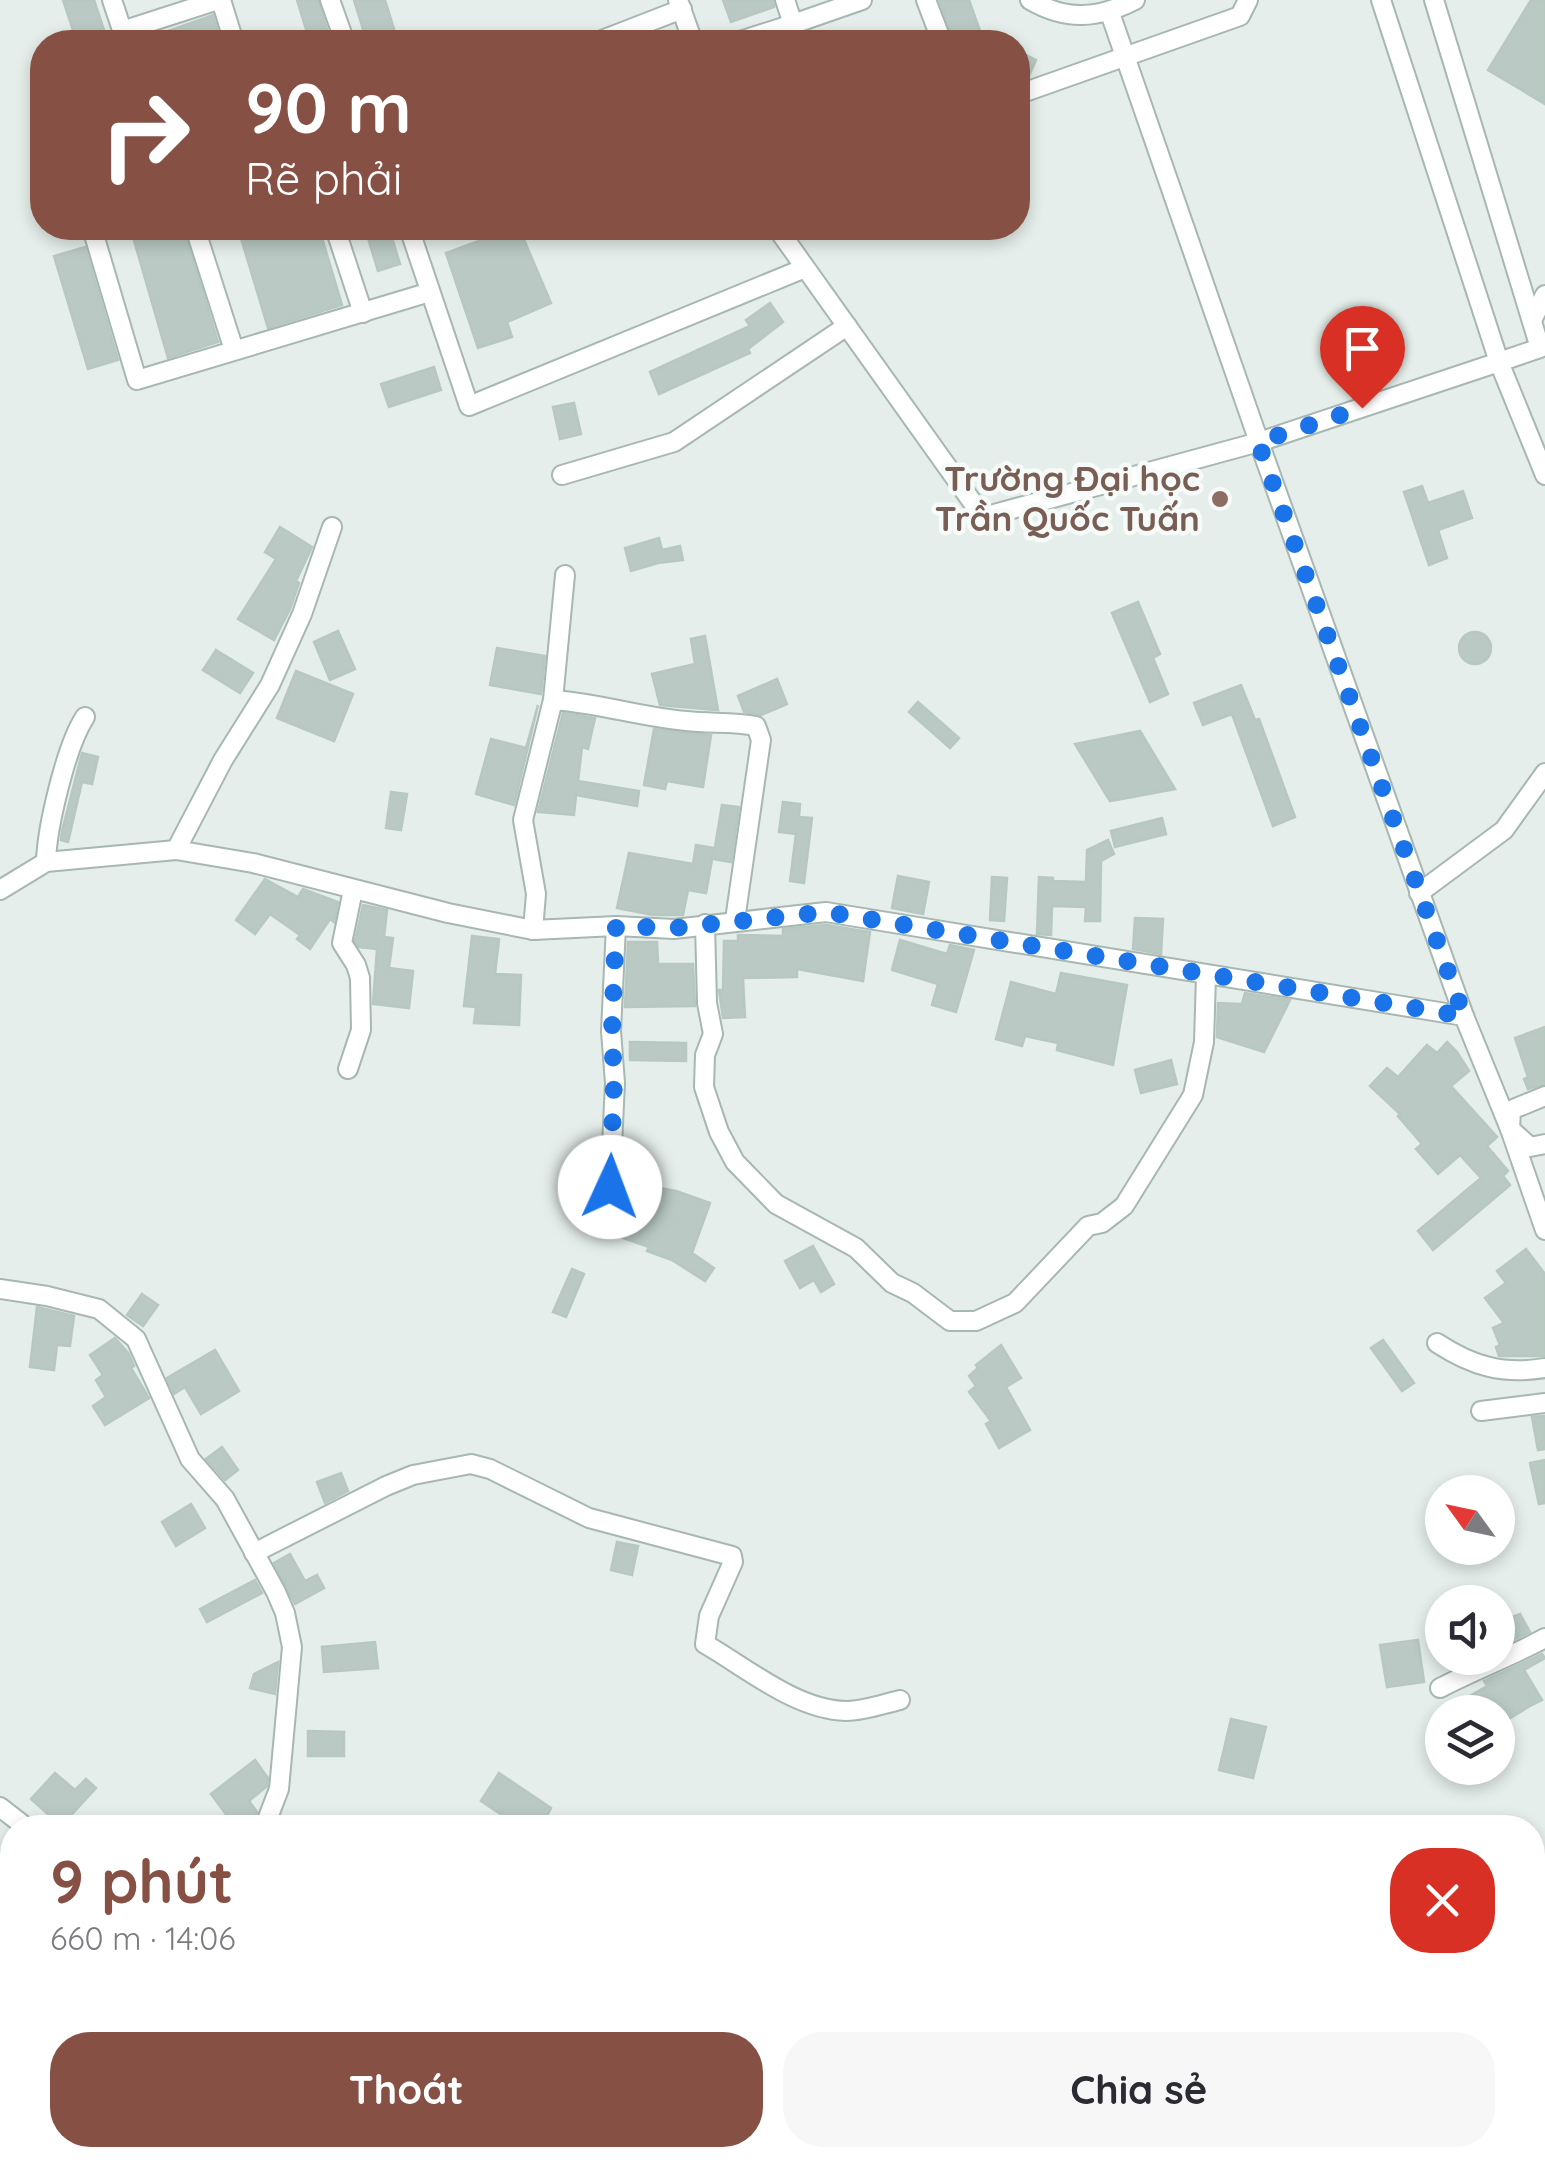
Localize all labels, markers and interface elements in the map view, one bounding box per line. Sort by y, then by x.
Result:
text: 90 m [245,63,412,151]
icon: right [80,70,210,200]
text: Rẽ phải [245,150,402,206]
pin [1320,306,1405,409]
icon: arrive [1335,321,1390,376]
place label: Trường Đại học Trần Quốc Tuấn [935,456,1200,540]
marker: Trường Đại học Trần Quốc Tuấn [1209,488,1231,510]
position arrow [558,1135,662,1239]
north arrow [1425,1475,1515,1565]
map controls [1425,1475,1515,1785]
button: sound [1425,1585,1515,1675]
button: layers [1425,1695,1515,1785]
text: 9 phút [50,1843,233,1918]
button: close [1390,1848,1495,1953]
text: 660 m · 14:06 [50,1918,236,1958]
button: Thoát [50,2032,763,2147]
button: Chia sẻ [783,2032,1495,2147]

